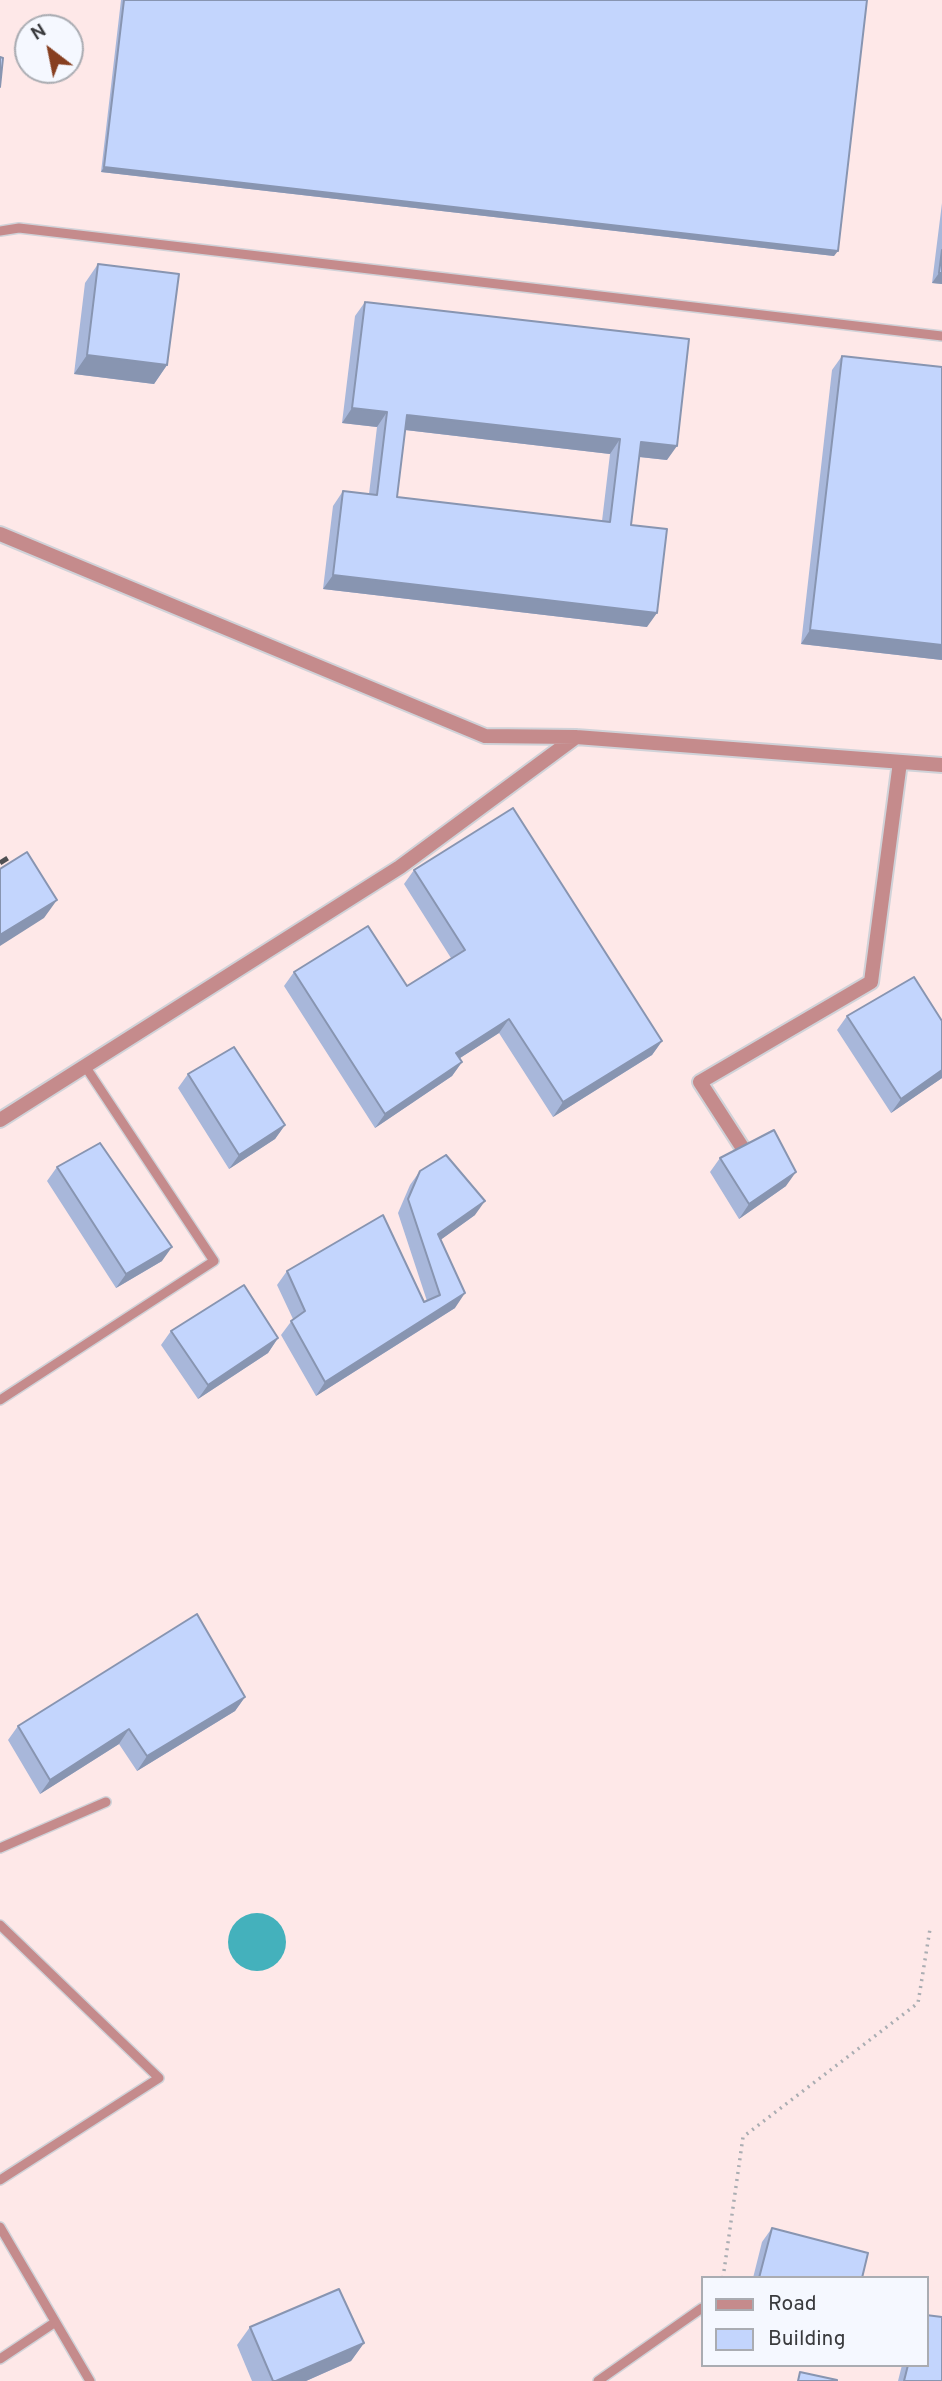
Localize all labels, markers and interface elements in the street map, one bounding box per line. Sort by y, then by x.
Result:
north arrow [14,14,84,84]
text: N [27,19,51,47]
legend [701,2276,928,2367]
text: Road [768,2291,817,2318]
text: Building [768,2326,846,2353]

